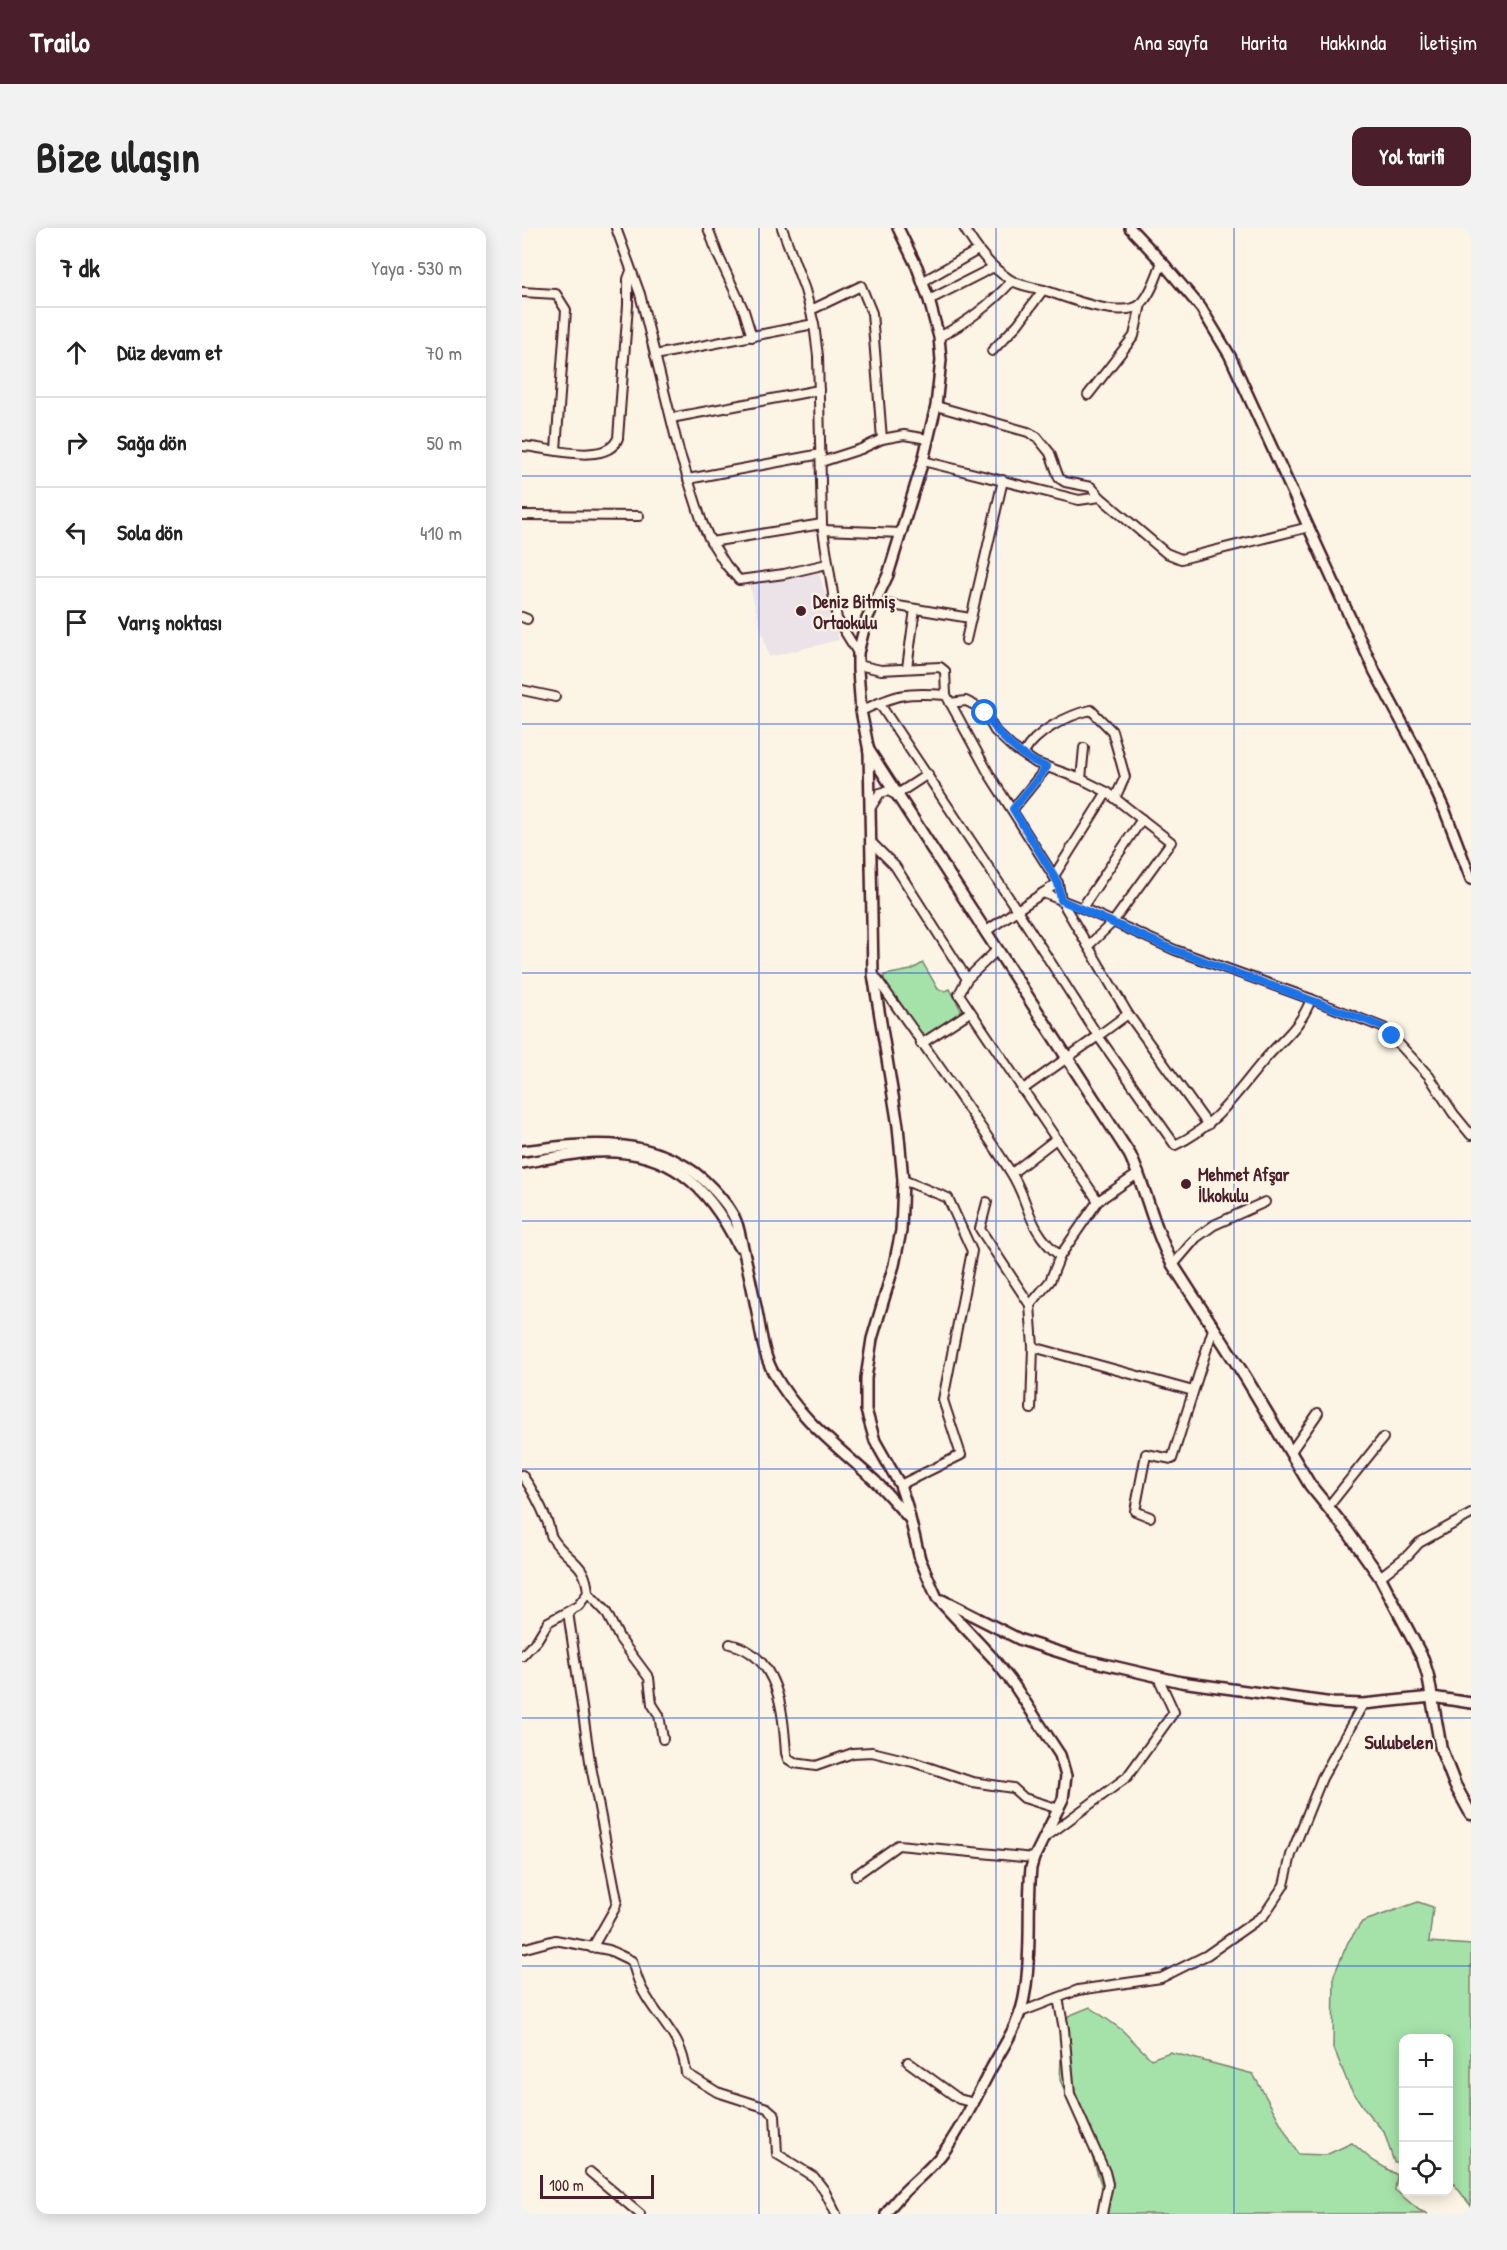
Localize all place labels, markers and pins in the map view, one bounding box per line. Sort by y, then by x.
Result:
place label: Deniz Bitmiş Ortaokulu [813,589,895,635]
marker: Deniz Bitmiş Ortaokulu [794,604,808,618]
place label: Mehmet Afşar İlkokulu [1198,1162,1289,1208]
marker: Mehmet Afşar İlkokulu [1179,1177,1193,1191]

